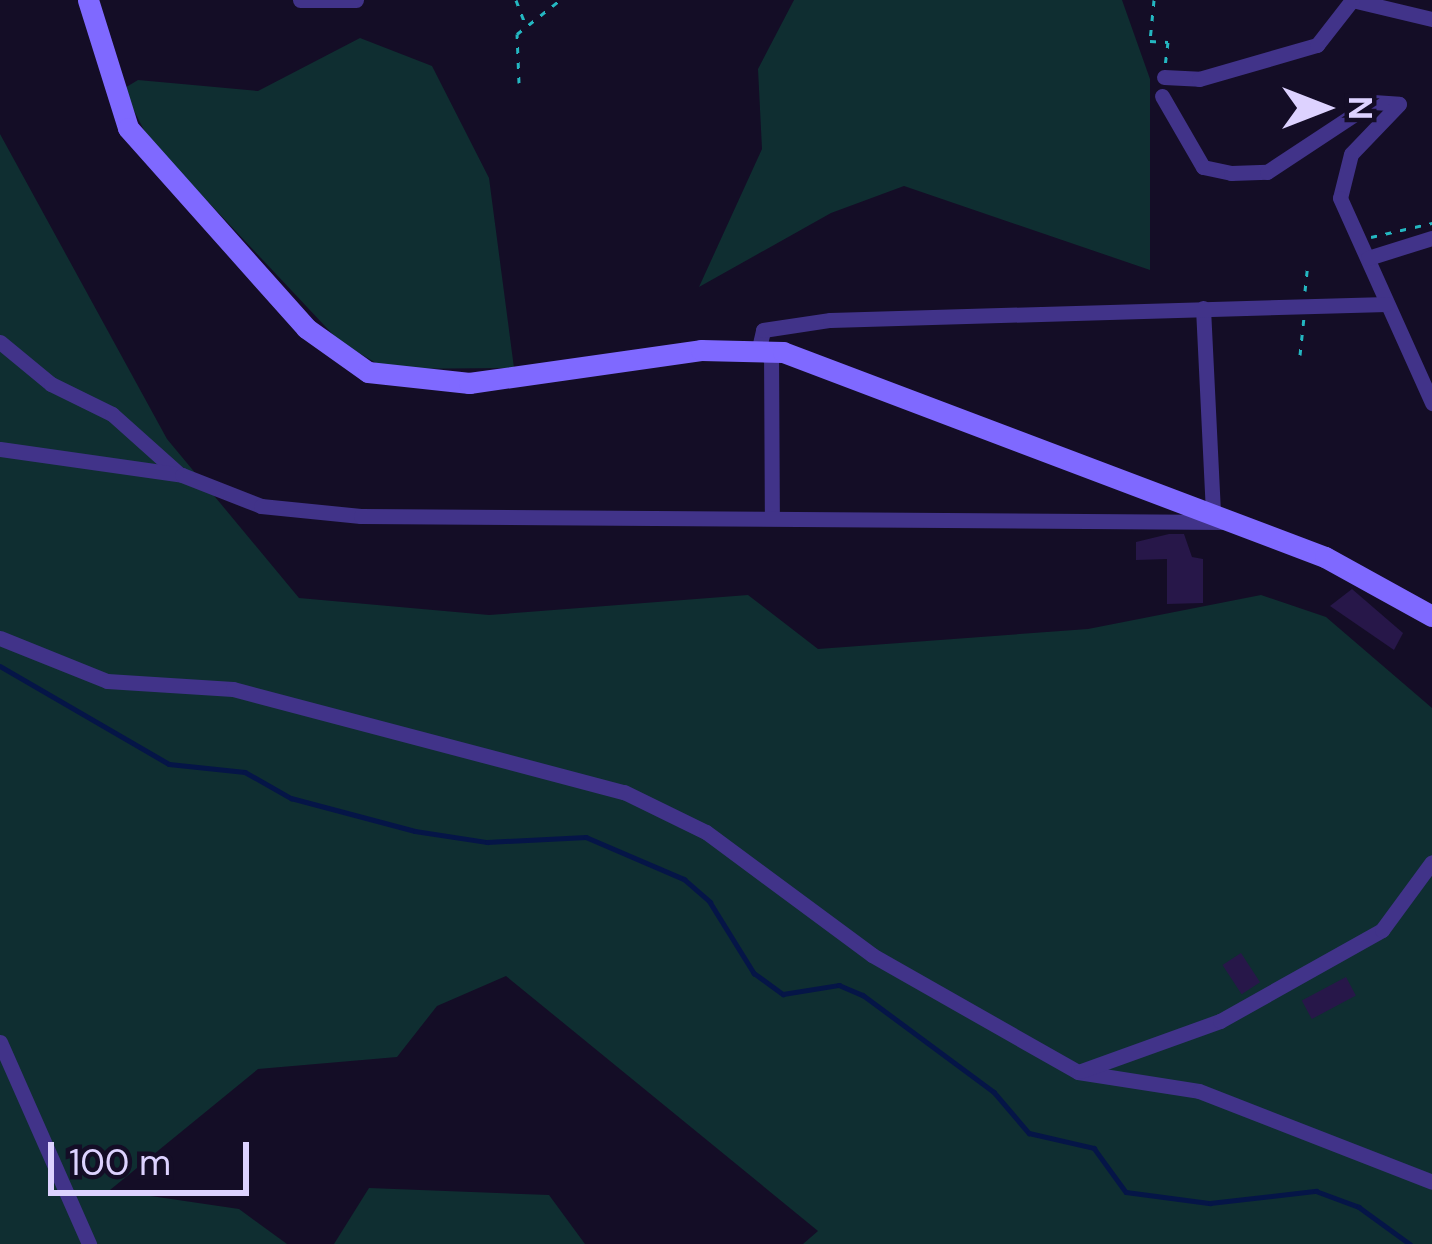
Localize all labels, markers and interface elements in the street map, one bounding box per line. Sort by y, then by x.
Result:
north arrow [1264,48,1384,168]
text: N [1339,96,1382,120]
scale bar [54,1118,255,1192]
text: 100 m [69,1139,171,1186]

